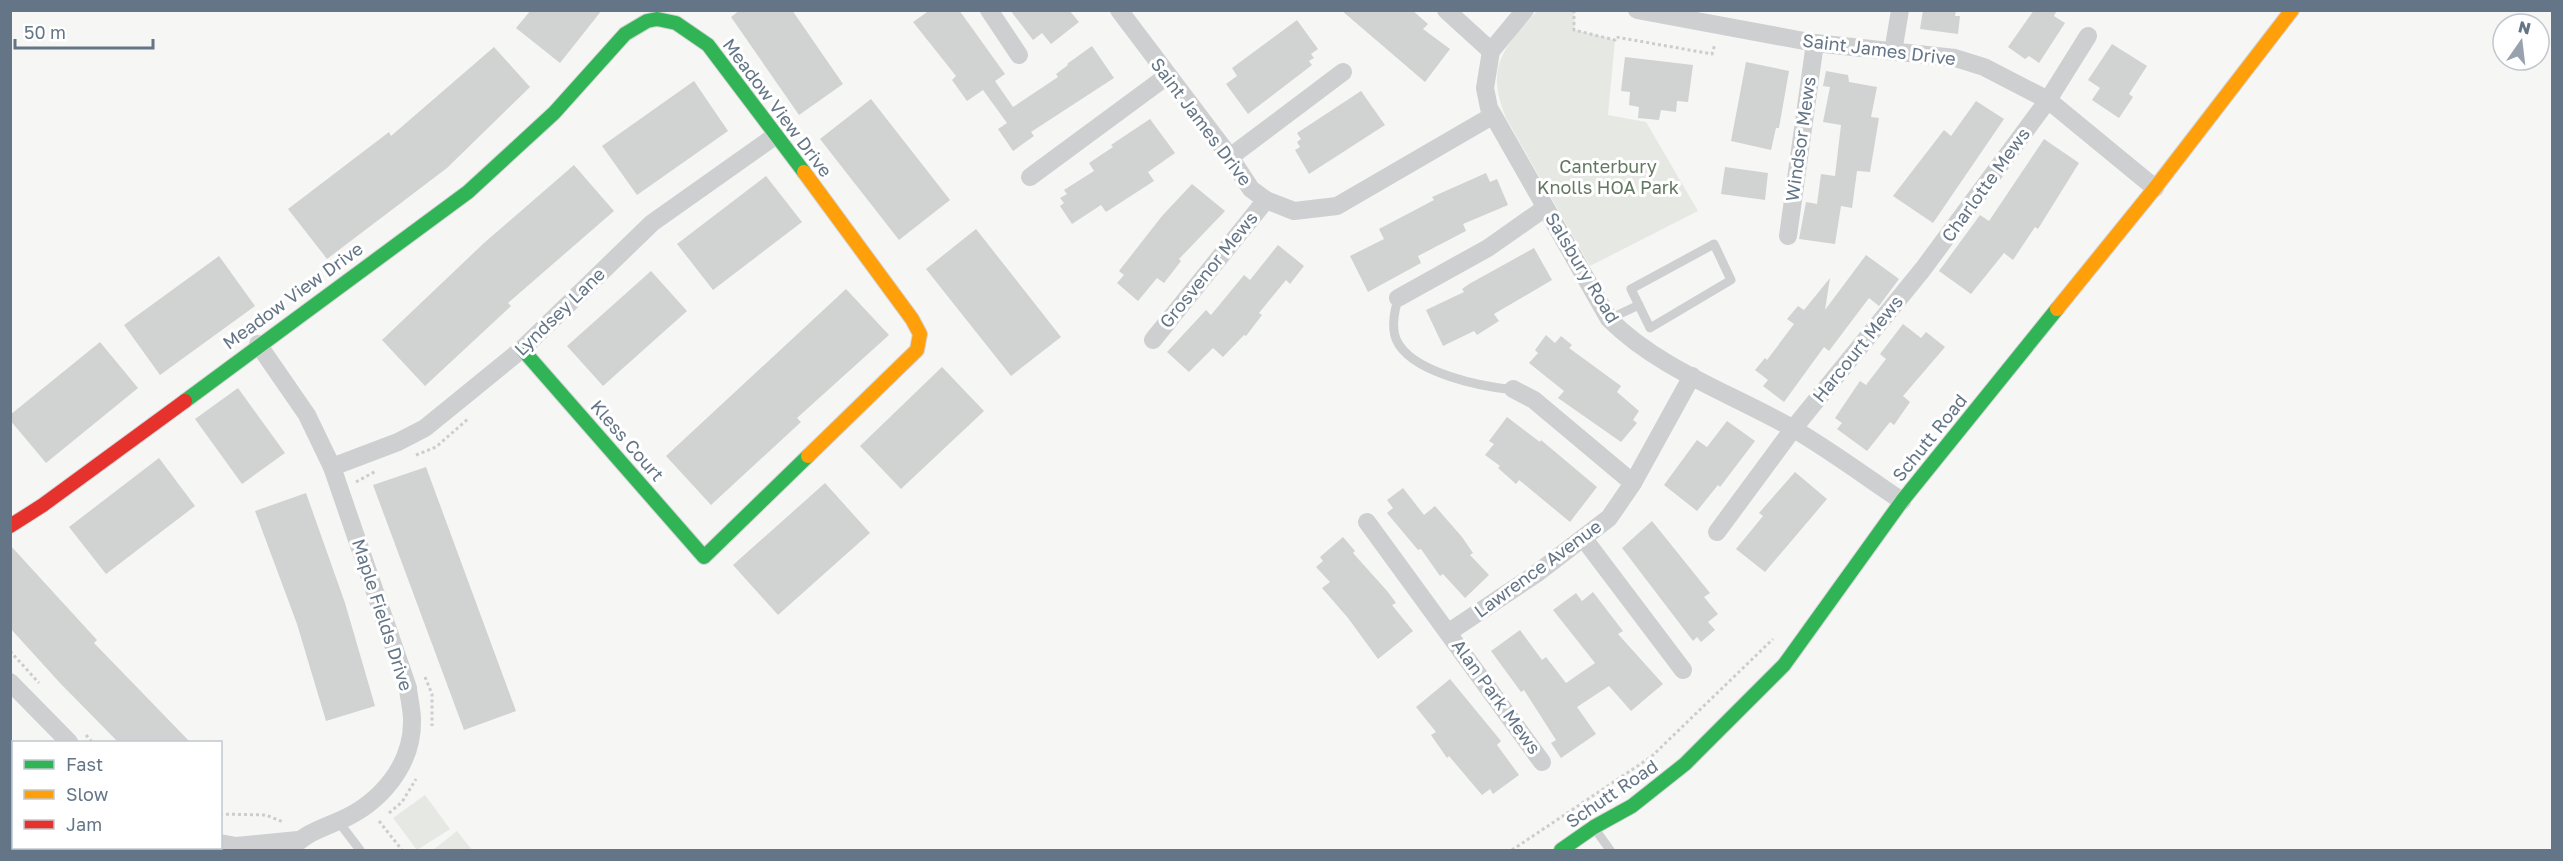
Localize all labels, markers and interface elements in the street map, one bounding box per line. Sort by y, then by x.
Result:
scale bar [15,12,153,50]
north arrow [2491,12,2551,72]
text: N [2516,16,2533,39]
text: 50 m [24,21,66,43]
street label: Saint James Drive [1801,29,1957,69]
street label: Meadow View Drive [719,34,837,181]
street label: Saint James Drive [1147,53,1257,190]
street label: Windsor Mews [1780,75,1820,203]
street label: Charlotte Mews [1936,123,2034,246]
park label: Canterbury Knolls HOA Park [1537,155,1679,198]
street label: Grosvenor Mews [1155,207,1262,332]
street label: Salsbury Road [1541,208,1625,327]
street label: Meadow View Drive [218,237,367,353]
street label: Lyndsey Lane [509,263,609,360]
street label: Harcourt Mews [1807,290,1907,406]
street label: Schutt Road [1887,389,1971,486]
street label: Kless Court [587,395,669,485]
street label: Lawrence Avenue [1470,515,1605,622]
street label: Maple Fields Drive [348,536,418,693]
street label: Alan Park Mews [1448,635,1546,758]
legend [12,741,222,849]
text: Fast [66,753,103,775]
street label: Schutt Road [1561,754,1662,832]
text: Slow [66,783,109,805]
text: Jam [66,813,102,835]

